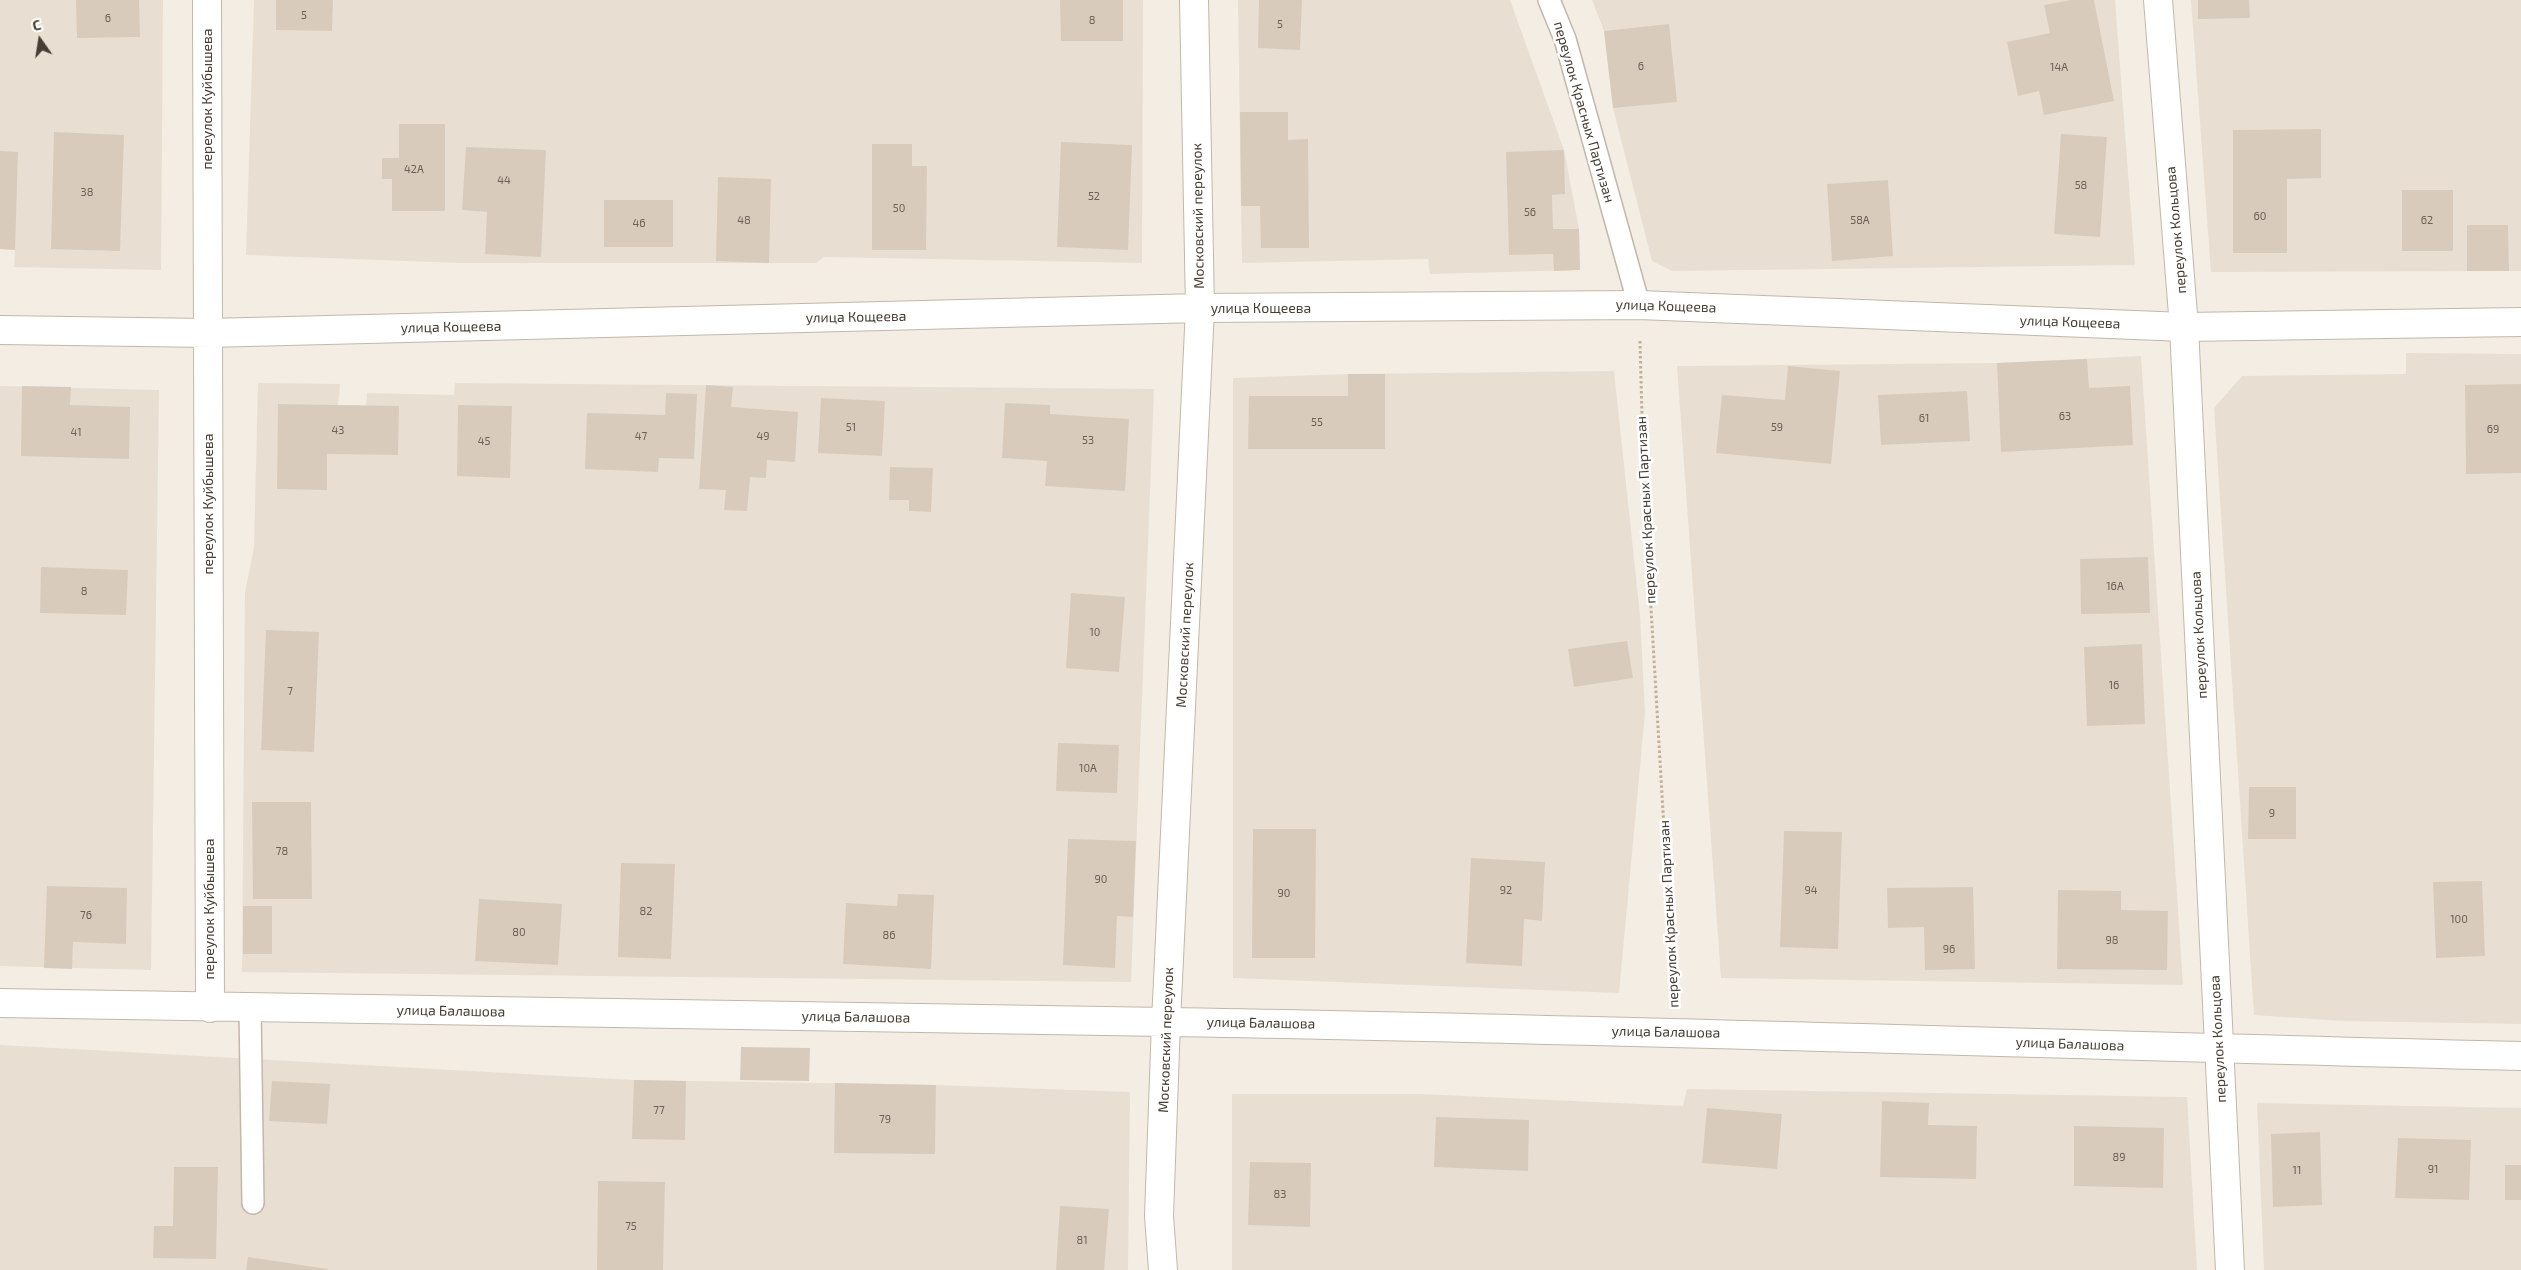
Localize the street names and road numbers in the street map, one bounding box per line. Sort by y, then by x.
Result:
street label: переулок Красных Партизан [1550,19,1618,205]
street label: переулок Куйбышева [199,28,215,170]
street label: Московский переулок [1188,143,1208,289]
street label: переулок Кольцова [2162,166,2190,294]
street label: улица Кощеева [1615,296,1717,316]
street label: улица Кощеева [1211,300,1311,316]
street label: улица Кощеева [806,308,906,326]
street label: улица Кощеева [2019,312,2121,332]
street label: улица Кощеева [401,318,501,336]
street label: переулок Красных Партизан [1633,416,1659,604]
street label: переулок Куйбышева [200,433,216,575]
street label: Московский переулок [1173,562,1197,708]
street label: переулок Кольцова [2187,571,2211,699]
street label: переулок Красных Партизан [1656,820,1682,1008]
street label: переулок Куйбышева [201,838,217,980]
street label: Московский переулок [1155,967,1177,1113]
street label: переулок Кольцова [2206,975,2230,1103]
street label: улица Балашова [397,1002,505,1020]
street label: улица Балашова [802,1008,910,1026]
street label: улица Балашова [1207,1014,1315,1032]
street label: улица Балашова [1612,1023,1720,1041]
street label: улица Балашова [2015,1034,2125,1054]

